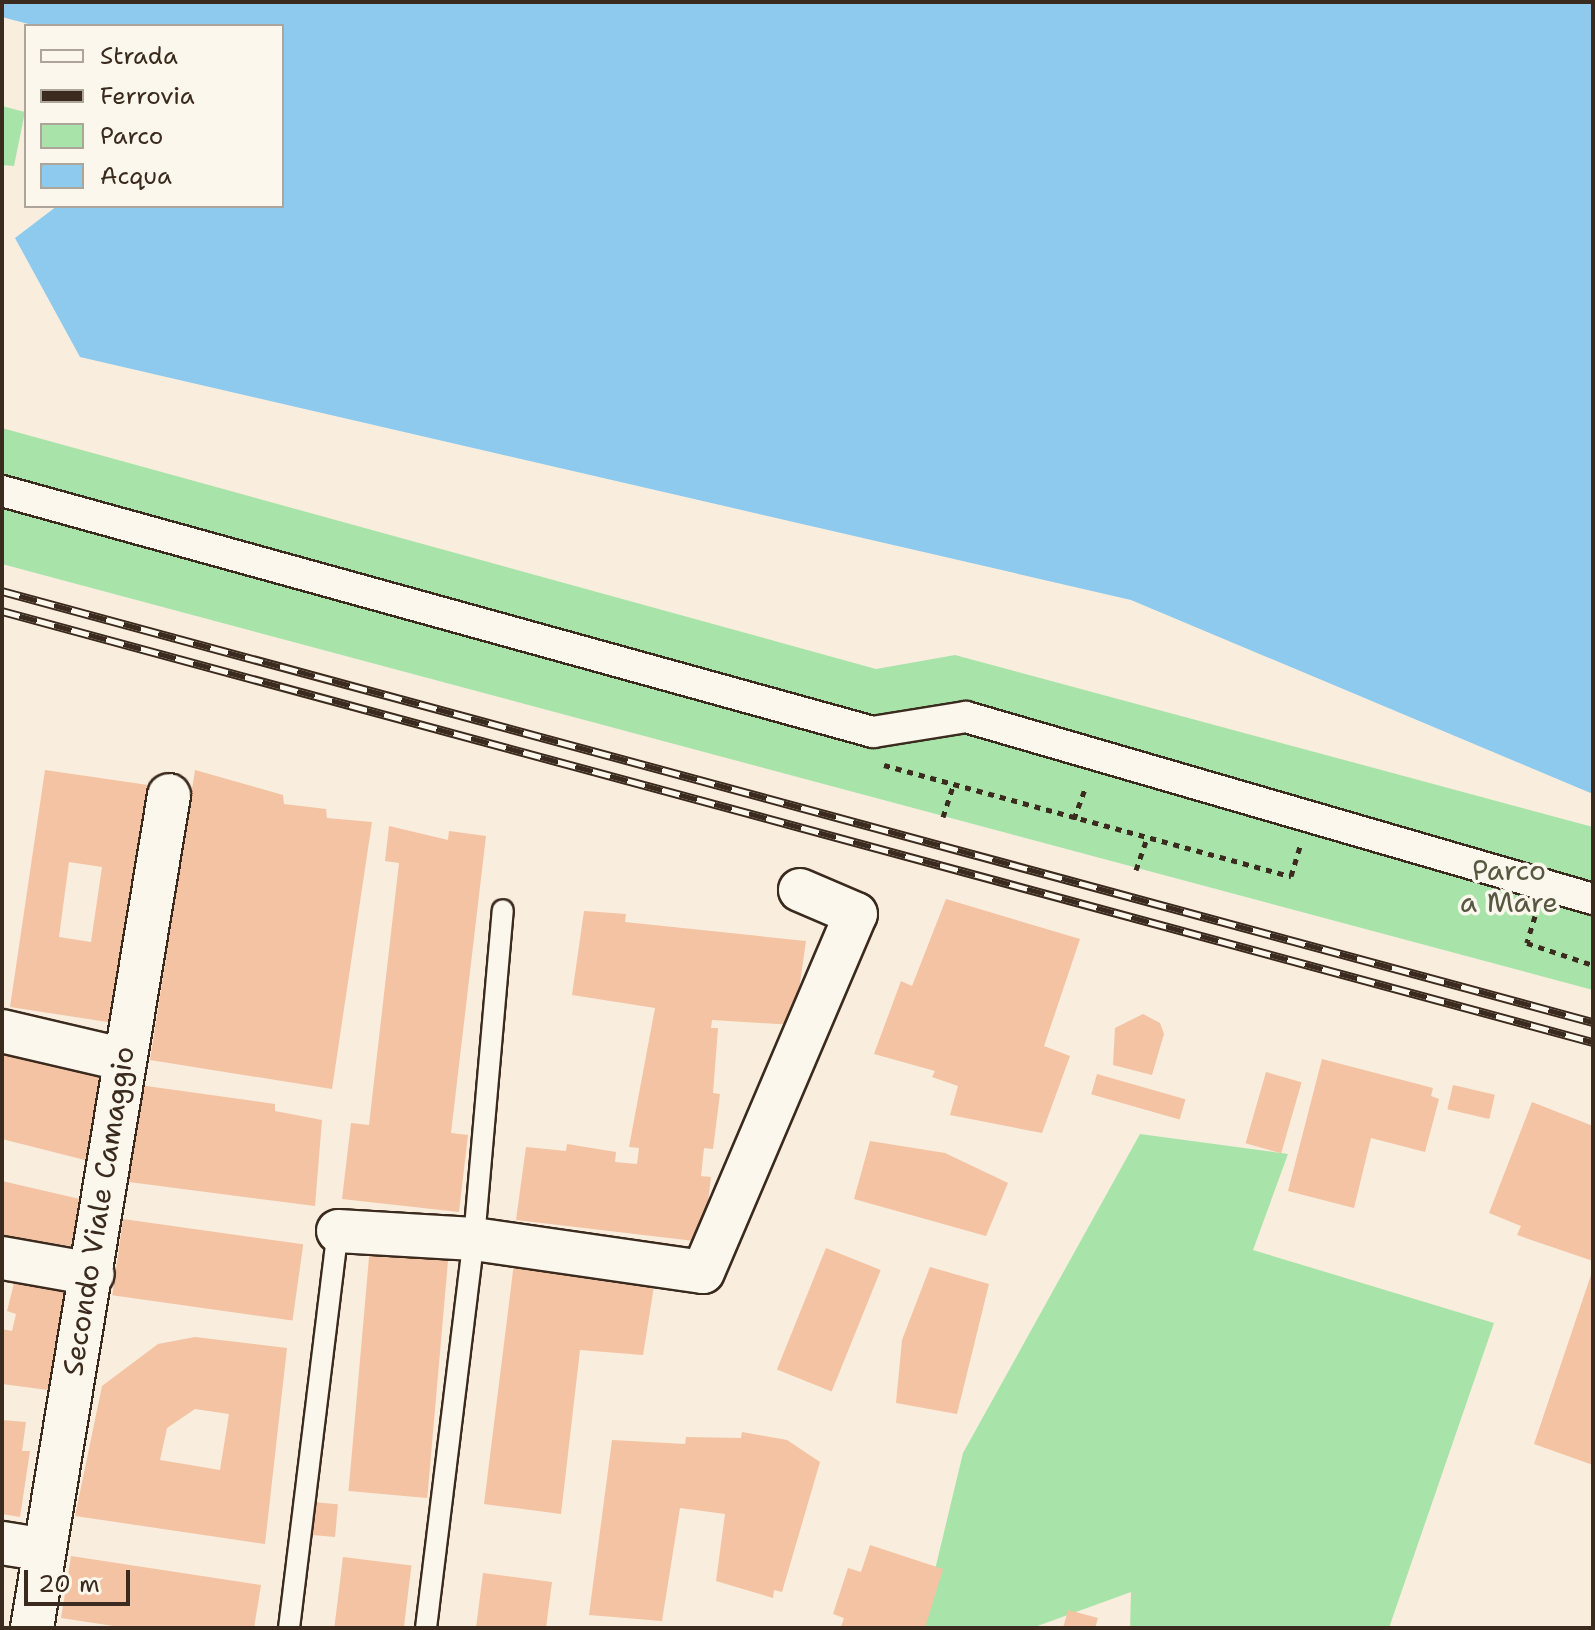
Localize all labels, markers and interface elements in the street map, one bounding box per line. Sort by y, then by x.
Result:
legend [24,24,284,208]
text: Strada [100,40,178,72]
text: Ferrovia [100,80,195,112]
text: Parco [100,120,163,152]
text: Acqua [100,160,172,192]
park label: Parco a Mare [1460,853,1558,919]
street label: Secondo Viale Camaggio [55,1044,141,1378]
scale bar [28,1554,134,1604]
text: 20 m [38,1568,100,1600]

